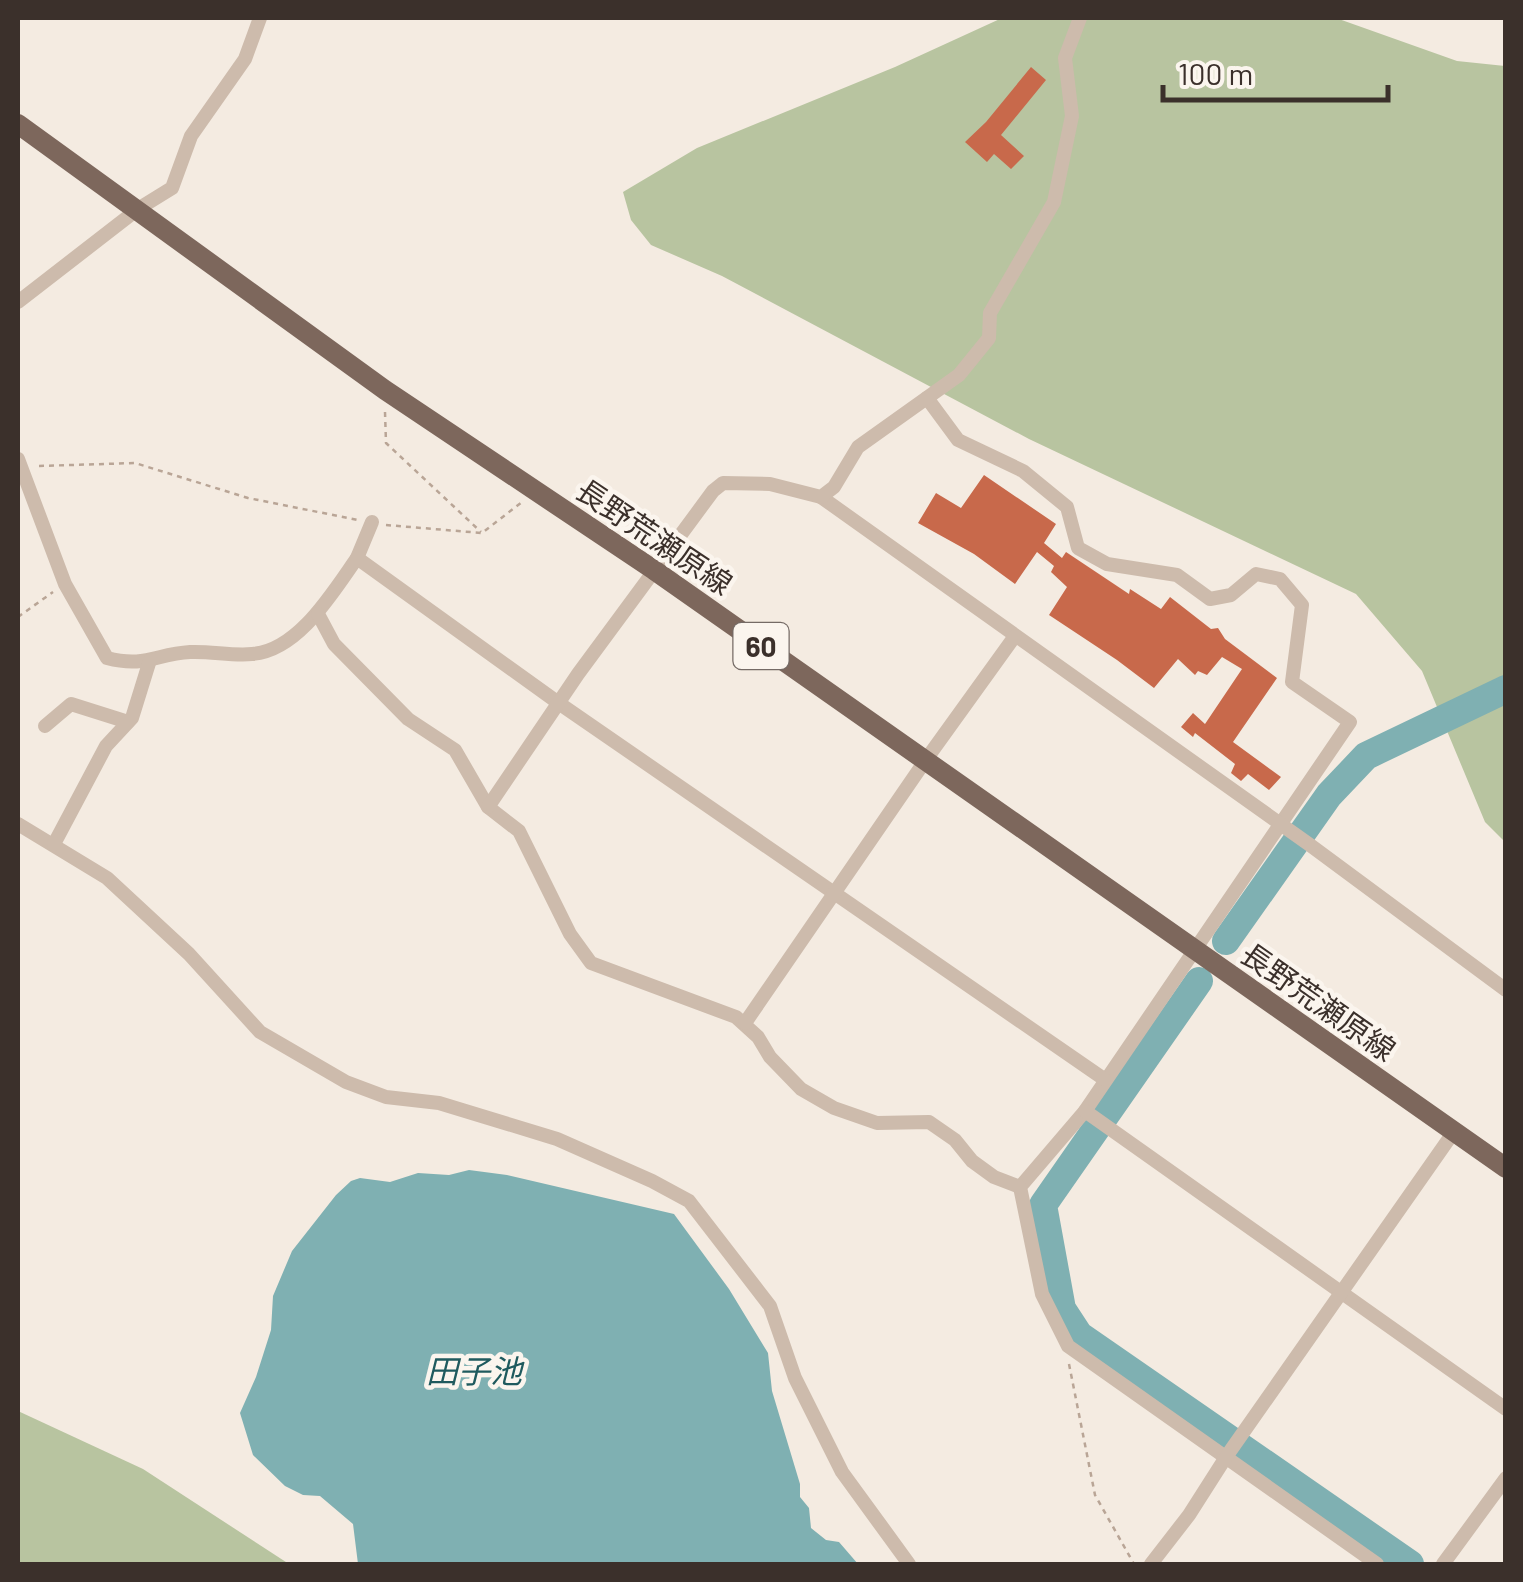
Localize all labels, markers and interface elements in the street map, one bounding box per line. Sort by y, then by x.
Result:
scale bar [1163,40,1388,102]
text: 100 m [1178,55,1253,91]
street label: 長野荒瀬原線 [570,471,740,601]
road number: 60 [734,623,788,669]
street label: 長野荒瀬原線 [1235,935,1403,1067]
water label: 田子池 [426,1351,525,1389]

